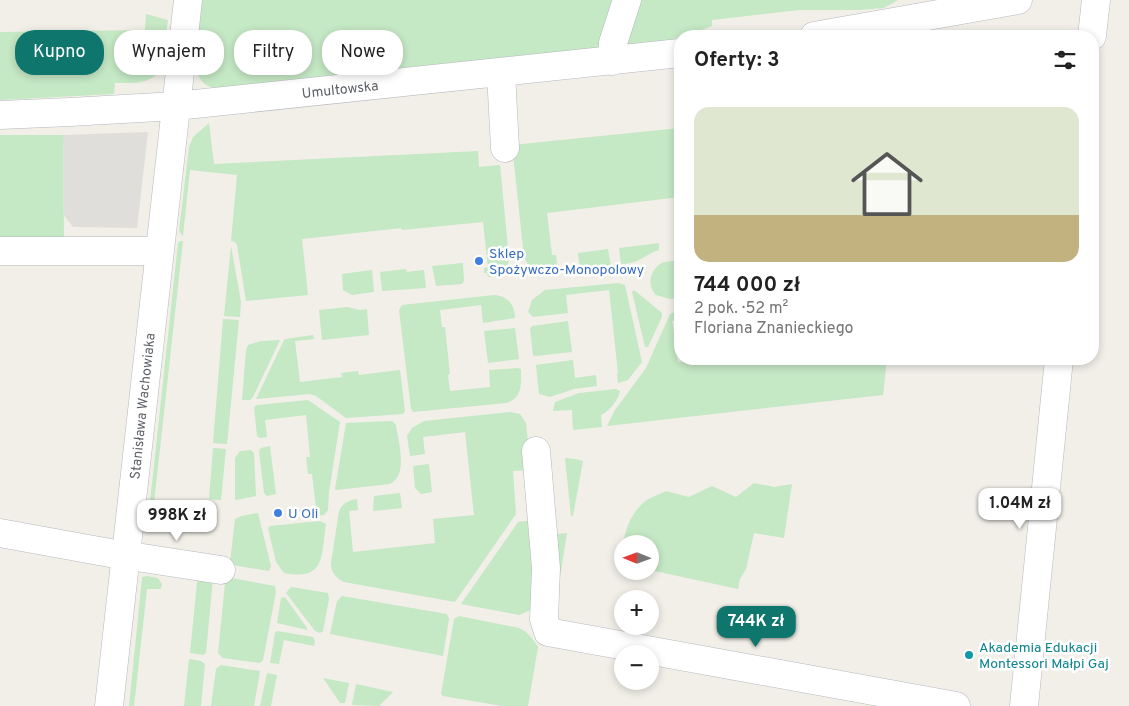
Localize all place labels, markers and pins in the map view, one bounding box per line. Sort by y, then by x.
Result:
place label: Sklep Spożywczo-Monopolowy [489,246,644,279]
marker: Sklep Spożywczo-Monopolowy [473,255,485,267]
pin: 1.04M zł [968,488,1072,530]
pin: 998K zł [131,500,223,542]
place label: U Oli [288,506,318,523]
marker: U Oli [272,507,284,519]
pin: 744K zł [710,606,802,648]
place label: Akademia Edukacji Montessori Małpi Gaj [979,640,1109,673]
marker: Akademia Edukacji Montessori Małpi Gaj [963,649,975,661]

